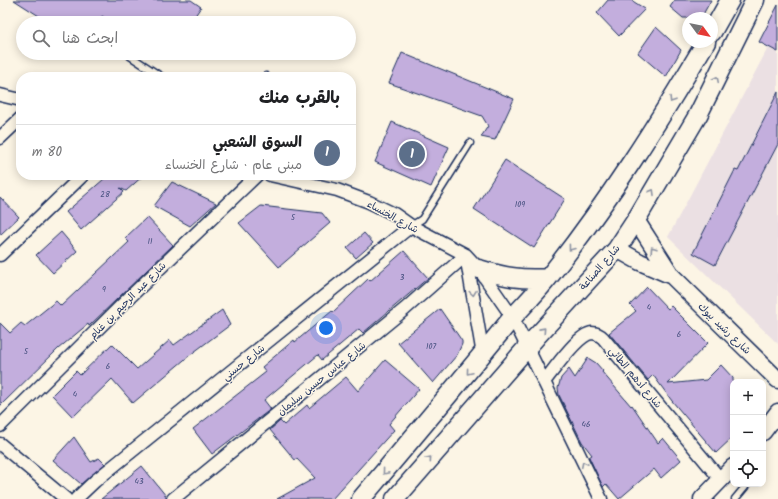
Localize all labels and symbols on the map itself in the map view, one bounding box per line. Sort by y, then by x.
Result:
north arrow [682,12,718,48]
one-way arrow [711,75,719,83]
one-way arrow [669,96,677,103]
pin: 1 [399,139,425,169]
house number: 28 [100,188,110,201]
one-way arrow [648,189,655,196]
street label: شارع الخنساء [364,196,421,238]
house number: 109 [515,198,525,211]
house number: 5 [291,211,296,224]
house number: 11 [147,235,153,248]
street label: شارع الصناعة [575,241,624,294]
one-way arrow [569,243,576,250]
one-way arrow [651,246,658,253]
street label: شارع عبد الرحيم بن غنام [85,258,170,343]
house number: 3 [400,271,405,284]
house number: 9 [102,283,106,296]
one-way arrow [468,290,477,296]
street label: شارع رشيد بيوك [694,299,755,358]
house number: 4 [647,301,652,314]
your location [316,318,336,338]
one-way arrow [538,327,545,334]
house number: 6 [677,328,681,341]
street label: شارع عباس حسين سليمان [274,338,370,420]
street label: شارع حسني [219,340,269,386]
house number: 107 [426,340,436,353]
street label: شارع أدهم الطائي [604,344,666,413]
house number: 5 [24,345,29,358]
house number: 6 [106,360,110,373]
one-way arrow [466,368,473,375]
house number: 4 [73,388,78,401]
house number: 46 [582,418,590,431]
one-way arrow [425,456,432,464]
one-way arrow [581,461,589,468]
one-way arrow [382,467,389,474]
house number: 43 [135,475,144,488]

